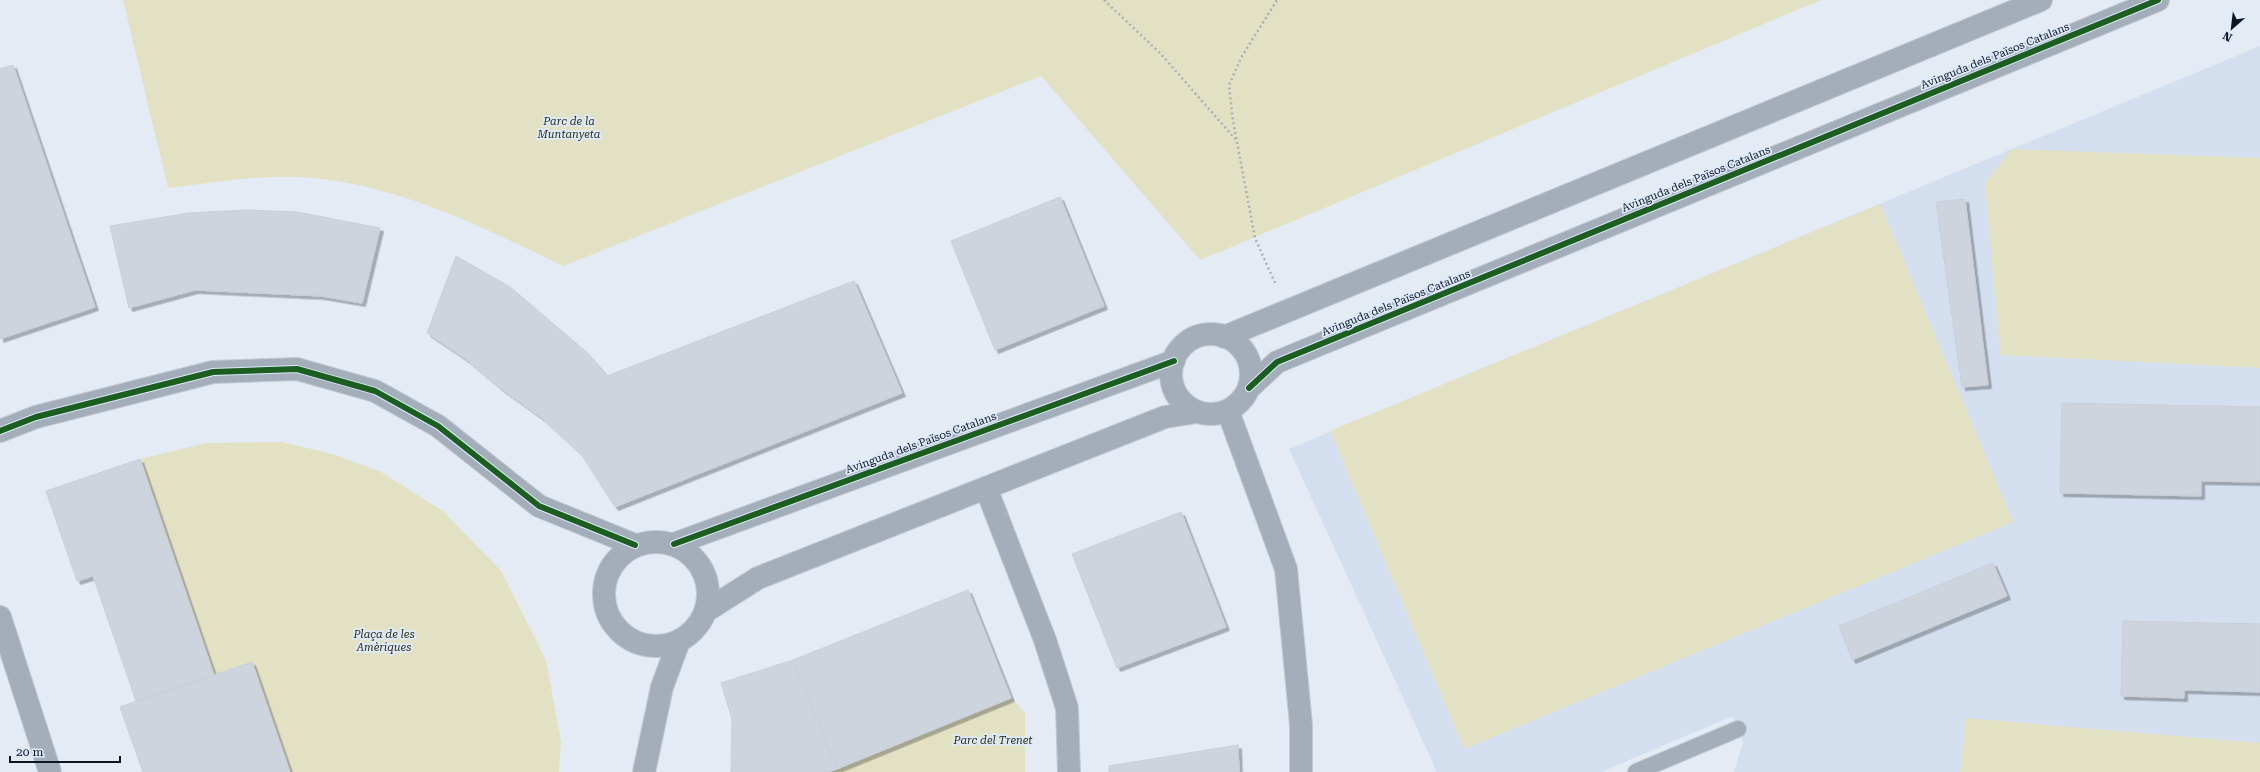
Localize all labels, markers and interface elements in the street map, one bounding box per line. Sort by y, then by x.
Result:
north arrow [2212,8,2252,48]
street label: Avinguda dels Països Catalans [1919,20,2071,92]
text: N [2220,28,2234,44]
park label: Parc de la Muntanyeta [537,115,601,141]
street label: Avinguda dels Països Catalans [1620,143,1772,215]
street label: Avinguda dels Països Catalans [1320,267,1472,339]
street label: Avinguda dels Països Catalans [844,410,998,476]
park label: Plaça de les Amèriques [352,628,415,654]
park label: Parc del Trenet [953,734,1033,747]
scale bar [10,738,120,764]
text: 20 m [16,745,43,759]

